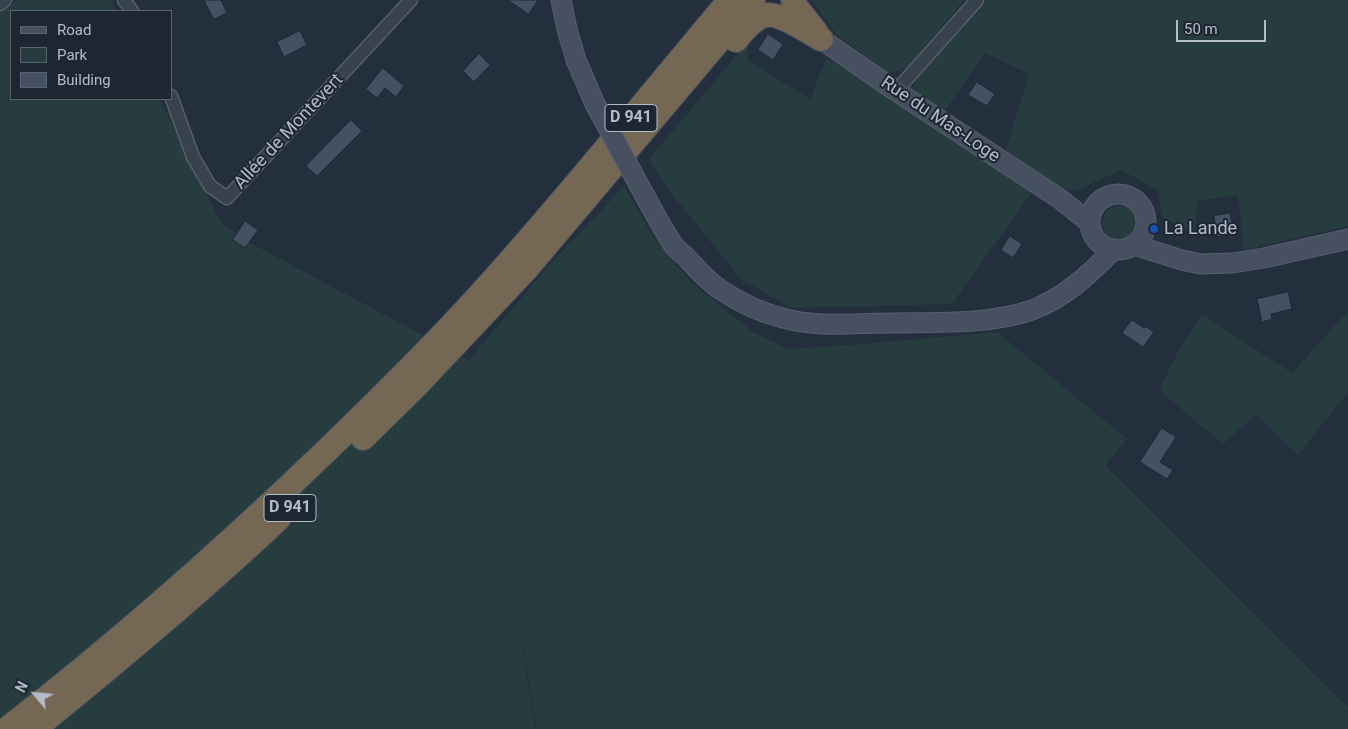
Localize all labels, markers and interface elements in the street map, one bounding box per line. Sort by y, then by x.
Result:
legend [10,10,172,100]
scale bar [1178,10,1268,42]
text: 50 m [1184,20,1218,38]
text: Road [57,21,91,39]
text: Park [57,46,87,64]
street label: Allée de Montevert [230,70,348,194]
text: Building [57,71,111,89]
street label: Rue du Mas-Loge [876,72,1004,168]
road number: D 941 [605,105,657,132]
place label: La Lande [1164,218,1237,240]
marker: La Lande [1148,223,1160,235]
road number: D 941 [264,494,316,522]
north arrow [10,669,60,719]
text: N [12,679,31,695]

